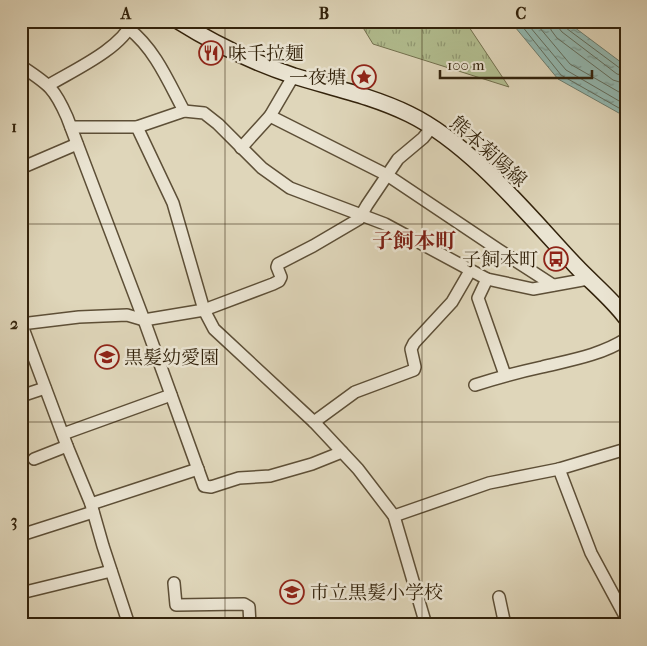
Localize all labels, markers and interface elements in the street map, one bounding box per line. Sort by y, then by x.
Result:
text: A [120,4,132,23]
text: B [319,4,329,23]
text: C [516,4,527,23]
restaurant icon: 味千拉麺 [198,40,224,66]
place label: 味千拉麺 [228,43,304,65]
scale bar [440,48,592,80]
text: 100 m [447,56,485,74]
place icon: 一夜塘 [351,64,377,90]
place label: 一夜塘 [289,67,346,89]
street label: 熊本菊陽線 [446,112,531,192]
text: 1 [11,117,17,136]
district label: 子飼本町 [372,229,456,253]
bus stop icon: 子飼本町 [543,246,569,272]
place label: 子飼本町 [462,249,538,271]
text: 2 [10,314,18,333]
school or university icon: 黒髪幼愛園 [94,344,120,370]
place label: 黒髪幼愛園 [124,347,219,369]
text: 3 [11,511,17,531]
school or university icon: 市立黒髪小学校 [279,579,305,605]
place label: 市立黒髪小学校 [310,582,443,604]

